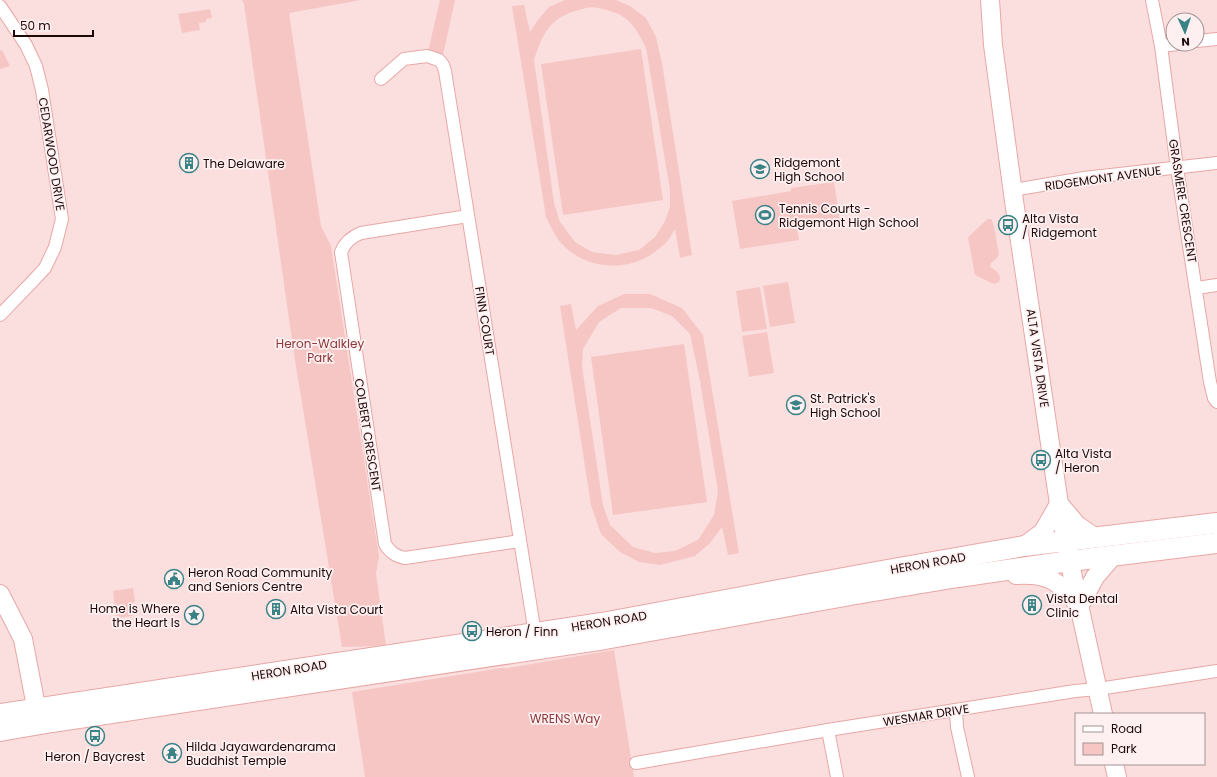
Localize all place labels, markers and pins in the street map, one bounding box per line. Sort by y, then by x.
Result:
building icon: The Delaware [178,152,200,174]
place label: Ridgemont High School [774,154,845,185]
place label: The Delaware [203,155,285,172]
school or university icon: Ridgemont High School [749,158,771,180]
place label: Tennis Courts - Ridgemont High School [779,200,919,231]
sports icon: Tennis Courts - Ridgemont High School [754,204,776,226]
place label: Alta Vista / Ridgemont [1022,210,1097,241]
bus stop icon: Alta Vista / Ridgemont [997,214,1019,236]
place label: St. Patrick's High School [810,390,881,421]
school or university icon: St. Patrick's High School [785,394,807,416]
place label: Alta Vista / Heron [1055,445,1112,476]
bus stop icon: Alta Vista / Heron [1030,449,1052,471]
place label: Heron Road Community and Seniors Centre [188,564,333,595]
public building icon: Heron Road Community and Seniors Centre [163,568,185,590]
place label: Vista Dental Clinic [1046,590,1118,621]
building icon: Vista Dental Clinic [1021,594,1043,616]
building icon: Alta Vista Court [265,598,287,620]
place label: Home is Where the Heart Is [90,600,180,631]
place label: Alta Vista Court [290,601,383,618]
place icon: Home is Where the Heart Is [183,604,205,626]
bus stop icon: Heron / Finn [461,620,483,642]
place label: Heron / Finn [486,623,558,640]
bus stop icon: Heron / Baycrest [84,725,106,747]
place label: Hilda Jayawardenarama Buddhist Temple [186,738,336,769]
temple icon: Hilda Jayawardenarama Buddhist Temple [161,742,183,764]
place label: Heron / Baycrest [45,748,145,765]

